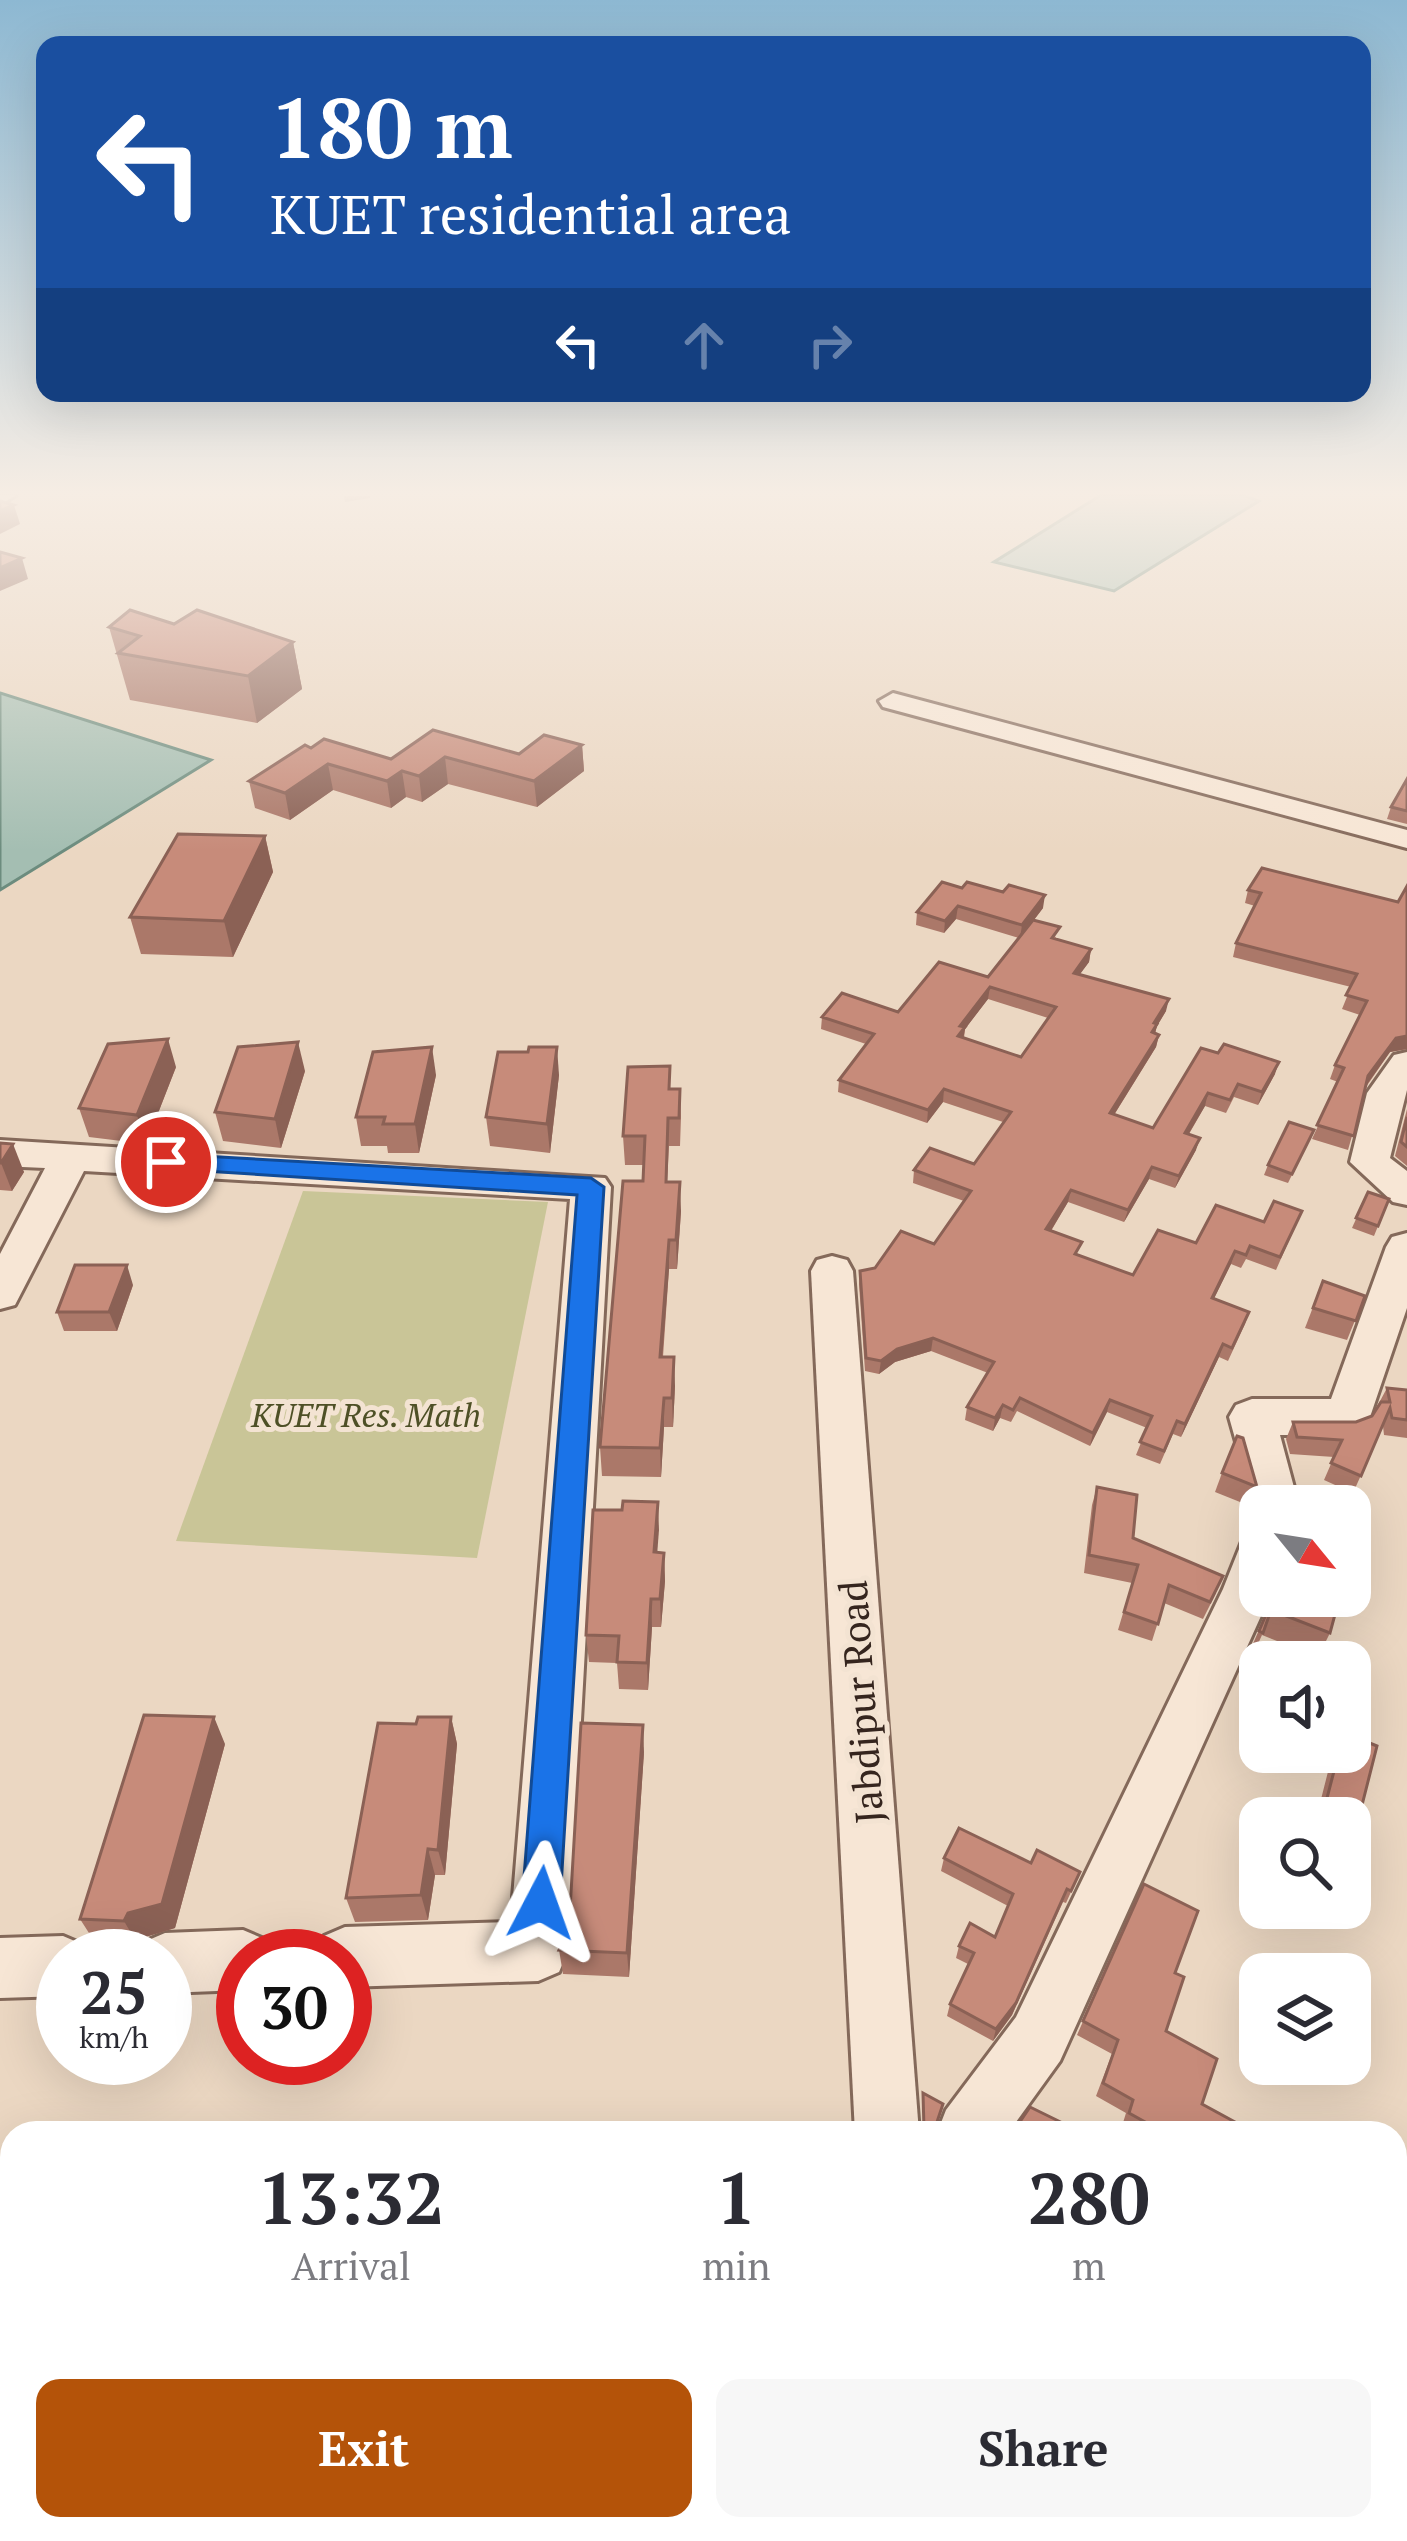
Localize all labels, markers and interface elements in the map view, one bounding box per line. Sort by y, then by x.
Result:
text: 180 m [270,71,513,182]
icon: left [72,84,228,240]
text: KUET residential area [270,178,791,249]
icon: left [545,312,611,378]
icon: ahead [671,312,737,378]
icon: right [797,312,863,378]
pin [115,1111,217,1213]
icon: arrive [133,1129,199,1195]
park label: KUET Res. Math [250,1393,481,1436]
north arrow [1239,1485,1371,1617]
map controls [1239,1485,1371,2085]
street label: Jabdipur Road [826,1579,894,1825]
button: sound [1239,1641,1371,1773]
button: search [1239,1797,1371,1929]
position arrow [478,1840,604,1966]
speed limit sign: 30 [216,1929,372,2085]
text: 25 [80,1952,148,2031]
button: layers [1239,1953,1371,2085]
text: km/h [79,2017,149,2057]
text: 13:32 [257,2149,445,2245]
text: 1 [716,2149,757,2245]
text: 280 [1028,2149,1150,2245]
text: Arrival [291,2239,411,2291]
text: min [702,2239,770,2291]
text: m [1072,2239,1106,2291]
button: Exit [36,2379,692,2517]
button: Share [716,2379,1371,2517]

